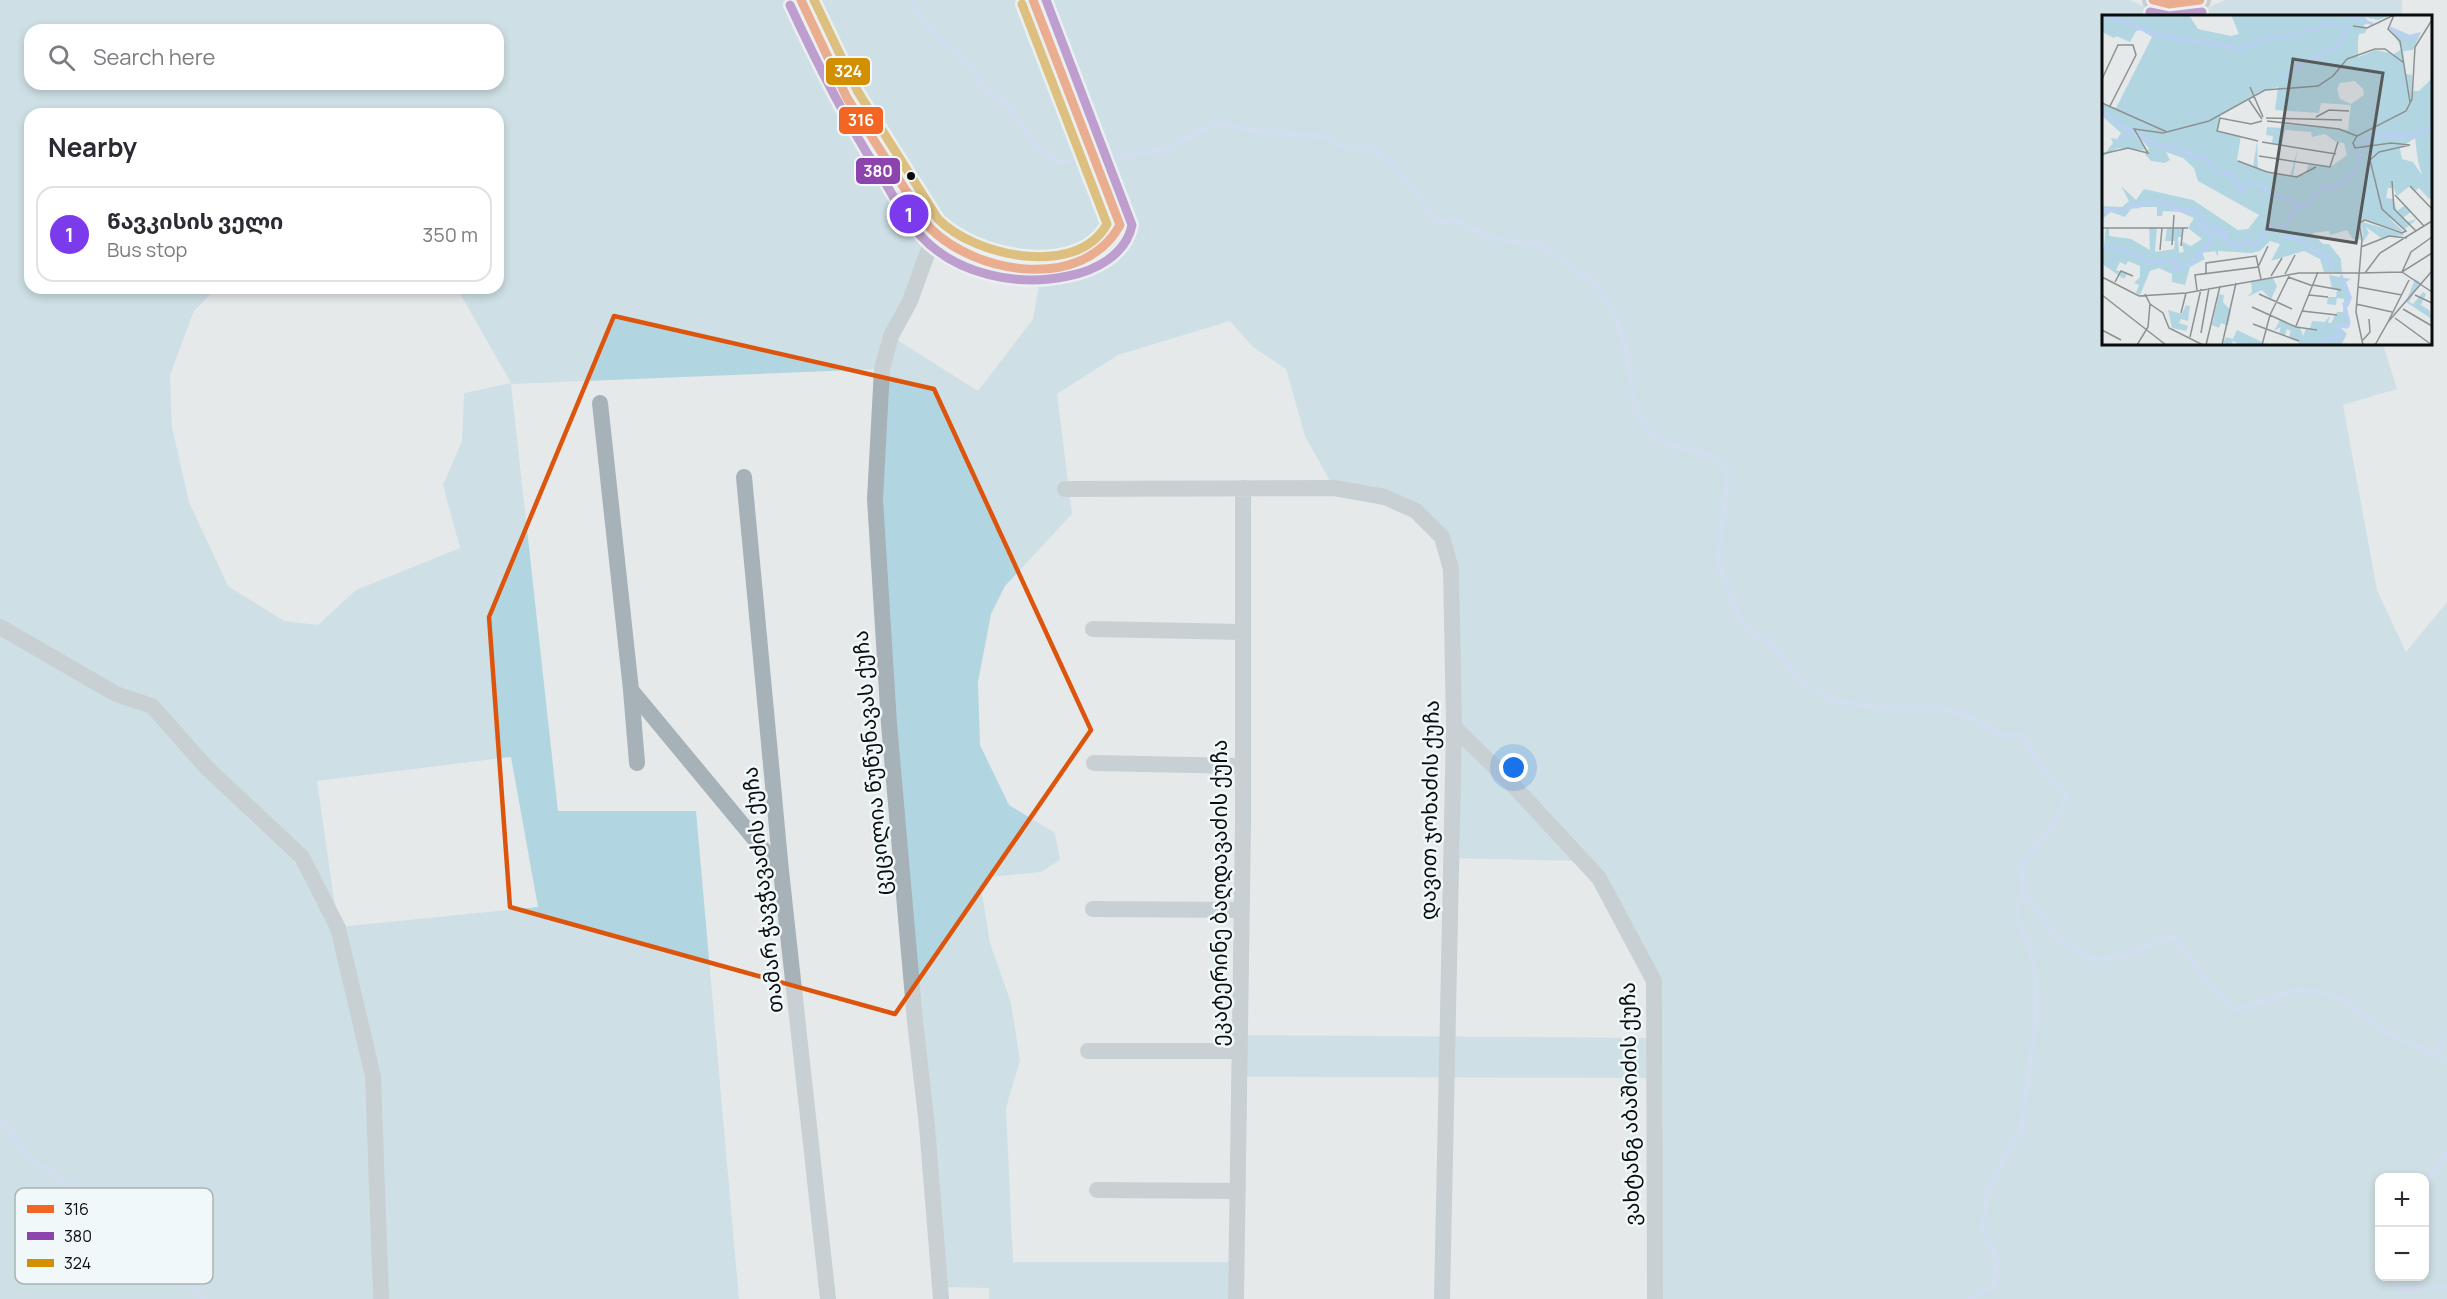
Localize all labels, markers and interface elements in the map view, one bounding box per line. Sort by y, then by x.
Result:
inset map [2102,15,2432,345]
search box [24,24,504,90]
icon: search [45,41,78,74]
text: Search here [93,42,215,72]
line badge: 324 [825,57,871,86]
text: 324 [834,60,862,82]
line badge: 316 [838,106,884,135]
text: 316 [848,109,874,131]
text: Nearby [48,129,137,165]
line badge: 380 [855,157,901,185]
text: 380 [863,160,893,182]
unlabelled marker [905,170,917,182]
pin: 1 [890,192,928,236]
text: წავკისის ველი [107,206,283,236]
text: 1 [65,221,74,248]
text: 350 m [422,221,478,248]
text: Bus stop [107,236,187,263]
street label: ცეცილია წუწუნავას ქუჩა [845,629,897,897]
street label: დავით ჯოხაძის ქუჩა [1413,700,1445,920]
street label: ეკატერინე ბაღდავაძის ქუჩა [1205,740,1233,1046]
your location [1499,753,1528,782]
street label: თამარ ჭავჭავაძის ქუჩა [735,765,789,1015]
street label: ვახტანგ აბაშიძის ქუჩა [1613,982,1645,1226]
map controls [2375,1173,2429,1281]
button: + [2375,1173,2429,1227]
legend [15,1188,213,1284]
text: 316 [64,1198,89,1220]
text: 380 [64,1225,92,1247]
button: − [2375,1227,2429,1281]
text: 324 [64,1252,91,1274]

